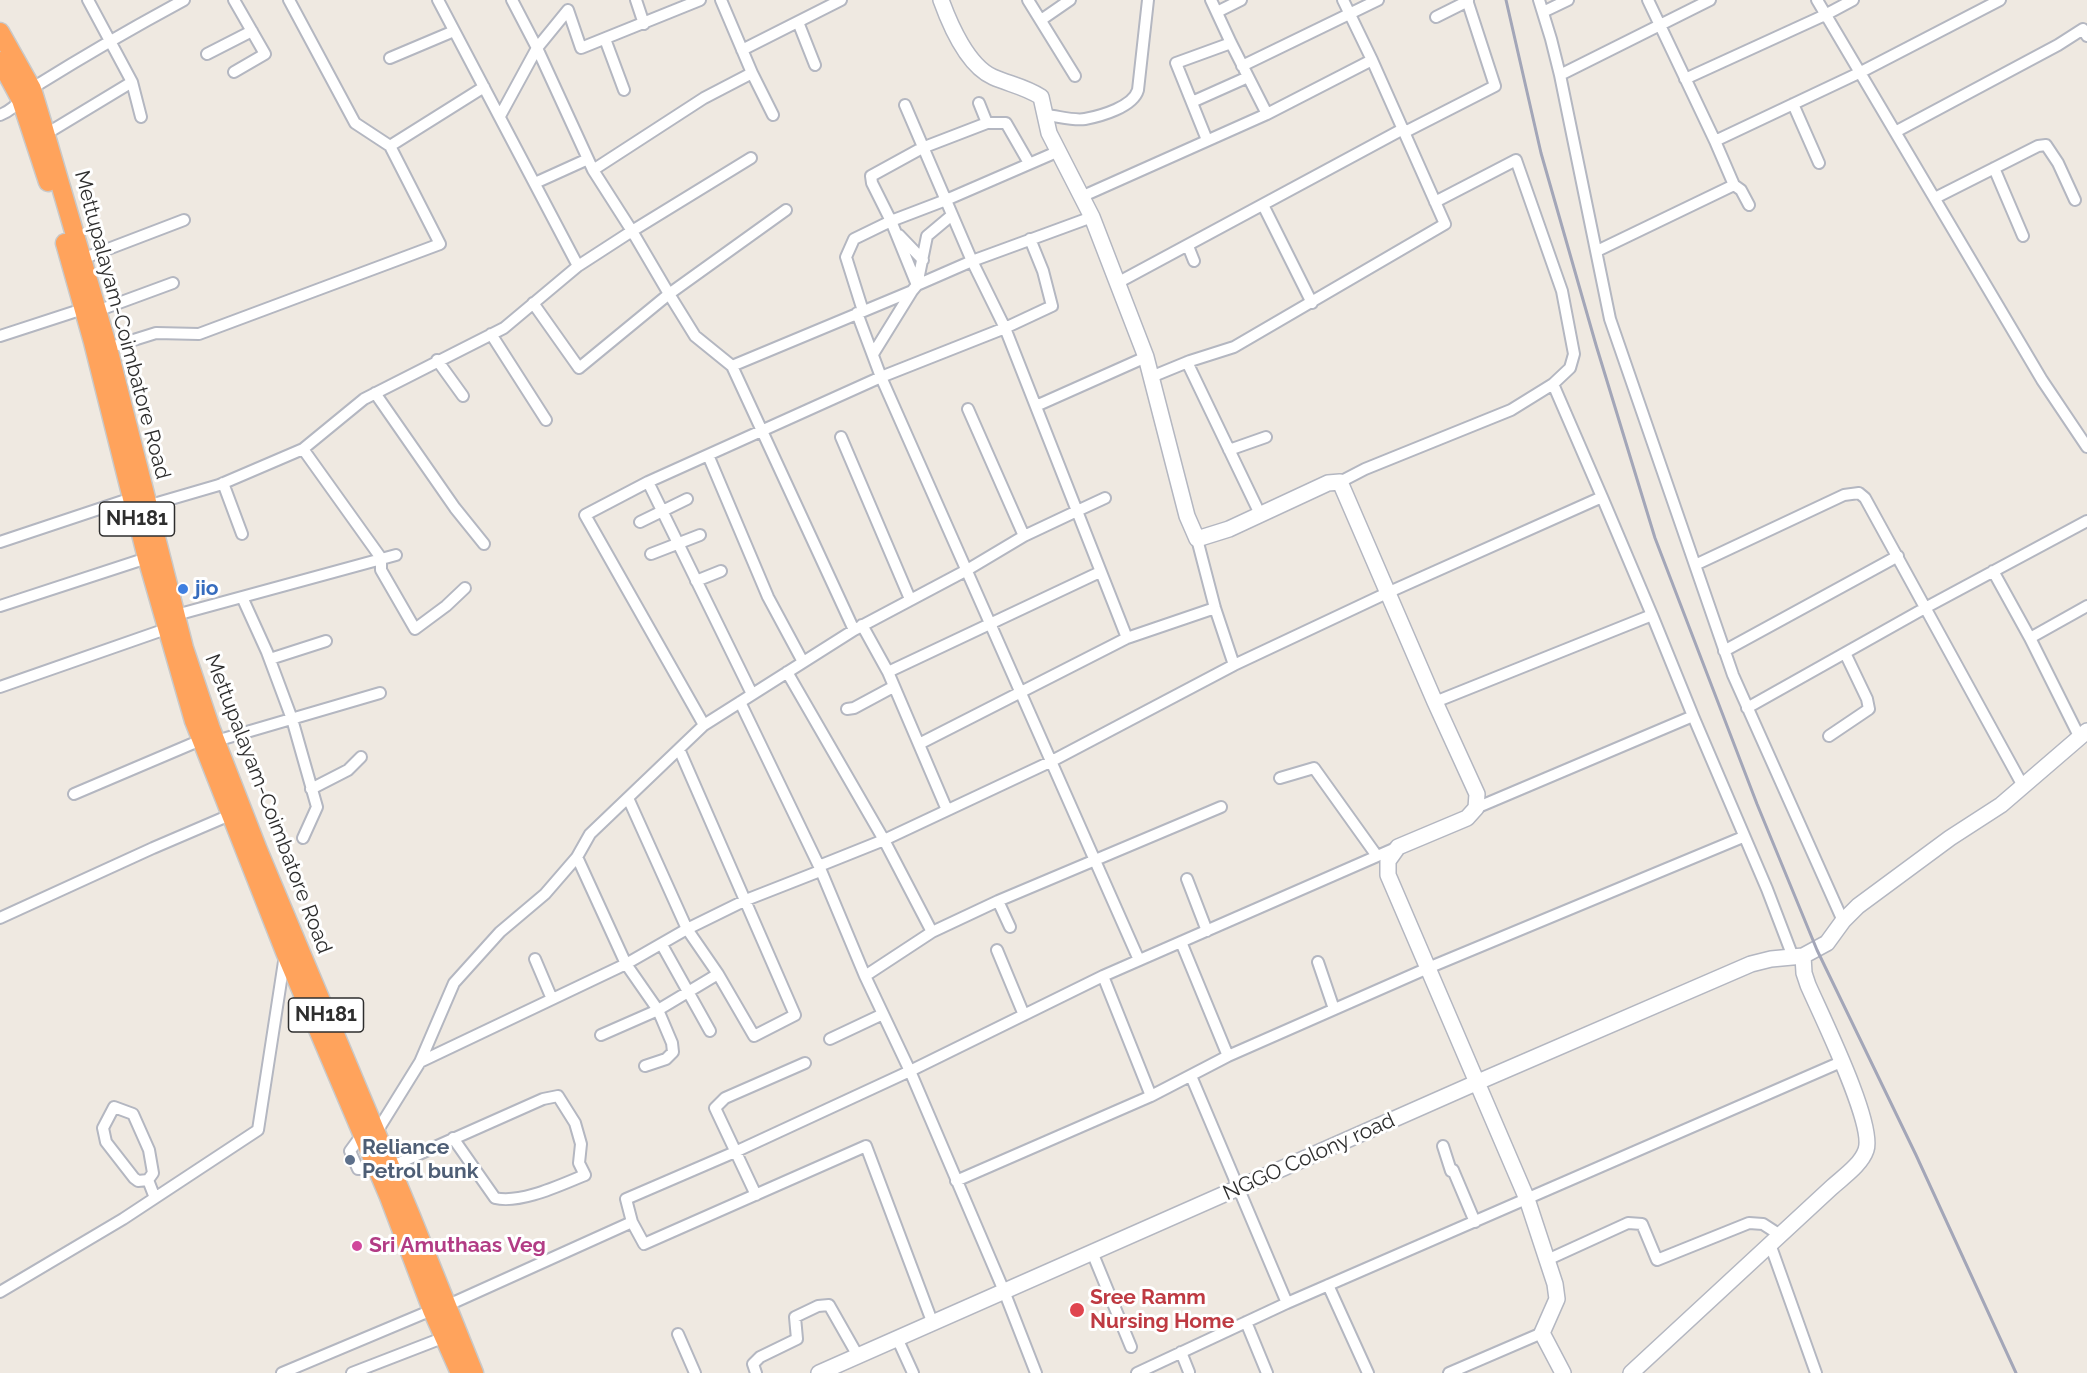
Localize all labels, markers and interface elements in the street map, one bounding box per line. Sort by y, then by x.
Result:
street label: Mettupalayam-Coimbatore Road [69,168,175,482]
road number: NH181 [100,502,174,536]
place label: jio [195,576,219,602]
marker: jio [176,582,190,596]
street label: Mettupalayam-Coimbatore Road [199,651,337,957]
road number: NH181 [288,998,364,1032]
street label: NGGO Colony road [1219,1108,1399,1206]
place label: Reliance Petrol bunk [362,1135,478,1185]
marker: Reliance Petrol bunk [343,1153,357,1167]
place label: Sri Amuthaas Veg [369,1233,546,1259]
marker: Sri Amuthaas Veg [350,1239,364,1253]
place label: Sree Ramm Nursing Home [1090,1285,1234,1335]
marker: Sree Ramm Nursing Home [1068,1301,1086,1319]

